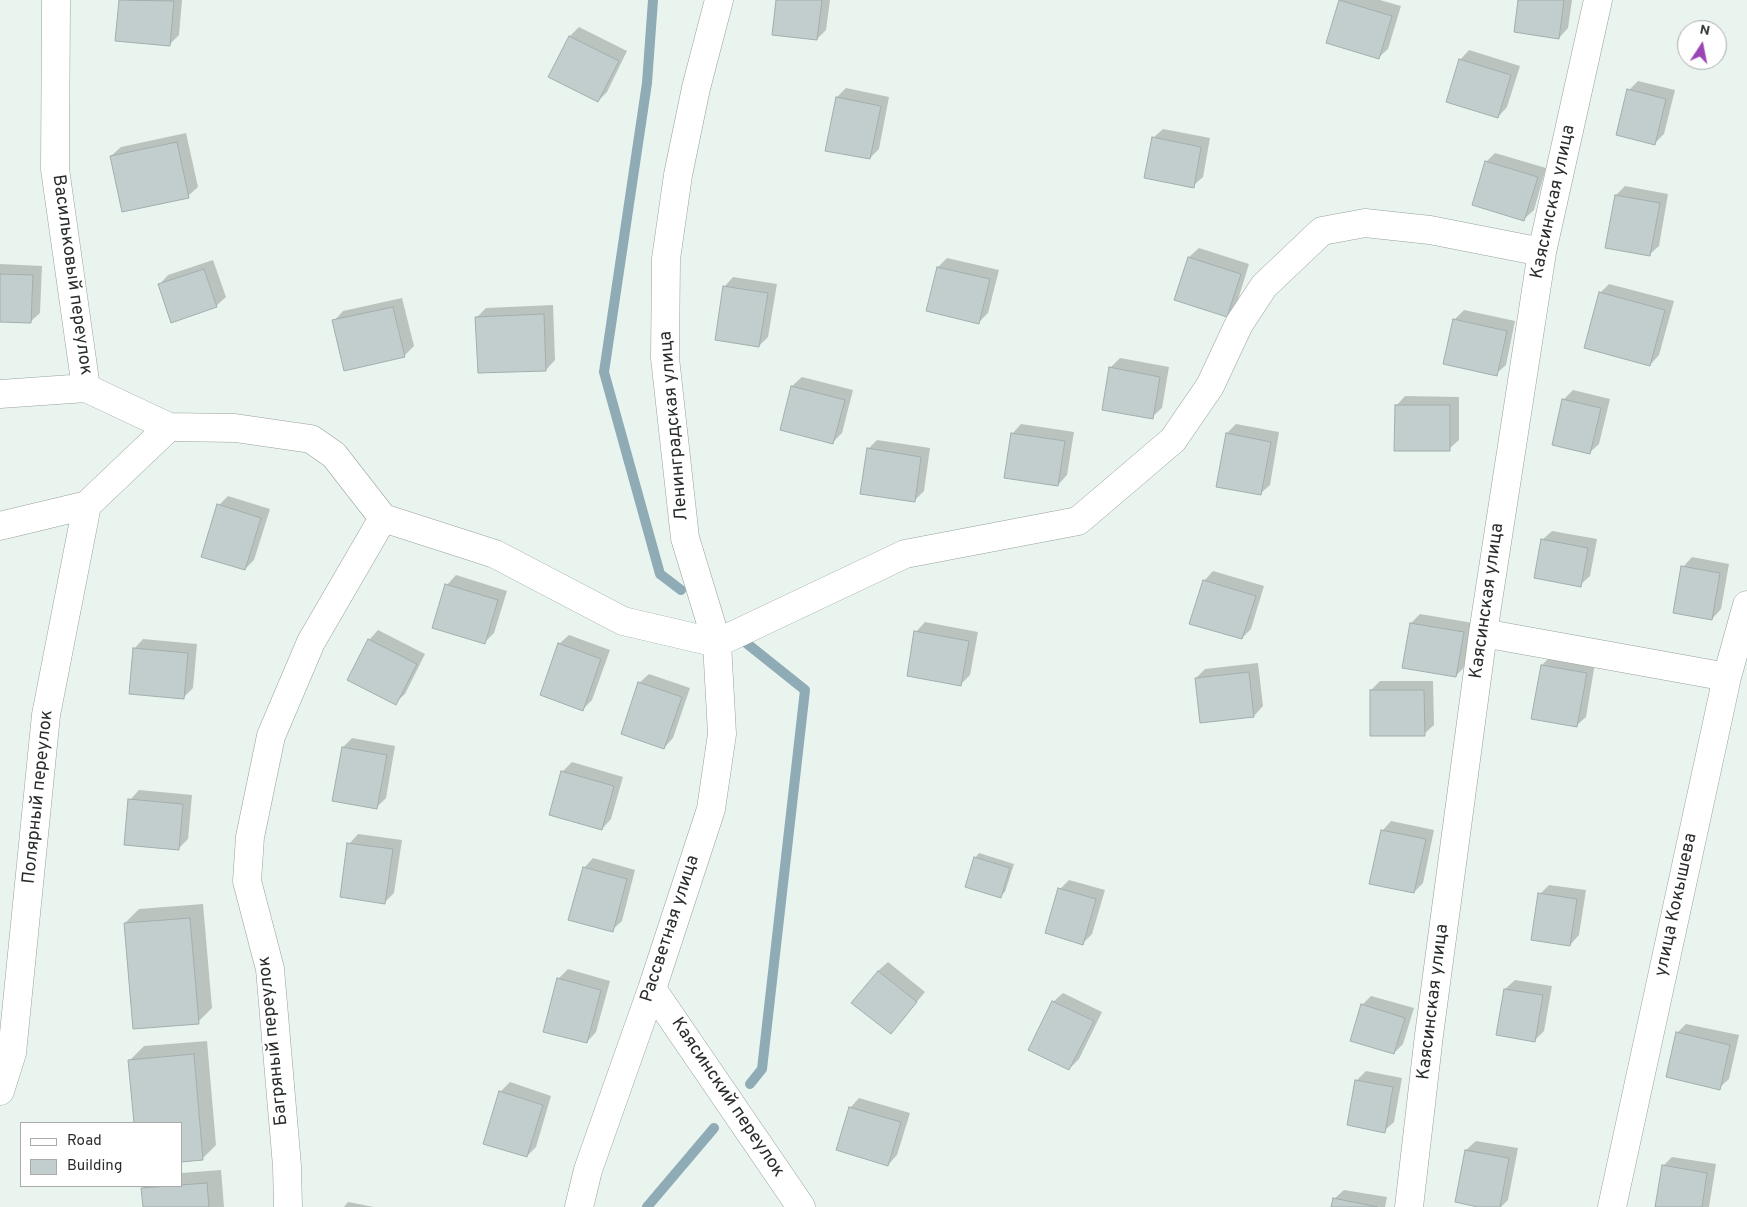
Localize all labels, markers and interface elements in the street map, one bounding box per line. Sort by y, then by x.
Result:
north arrow [1677,20,1727,70]
text: N [1698,21,1711,40]
street label: Каясинская улица [1527,123,1581,281]
street label: Васильковый переулок [46,173,96,377]
street label: Ленинградская улица [656,330,694,522]
street label: Каясинская улица [1466,522,1510,680]
street label: Полярный переулок [19,709,59,885]
street label: улица Кокышева [1651,831,1703,979]
street label: Рассветная улица [637,853,705,1005]
street label: Каясинская улица [1414,923,1454,1081]
street label: Багряный переулок [254,955,294,1127]
street label: Каясинский переулок [665,1014,789,1182]
legend [20,1122,182,1187]
text: Road [67,1132,102,1151]
text: Building [67,1157,122,1176]

